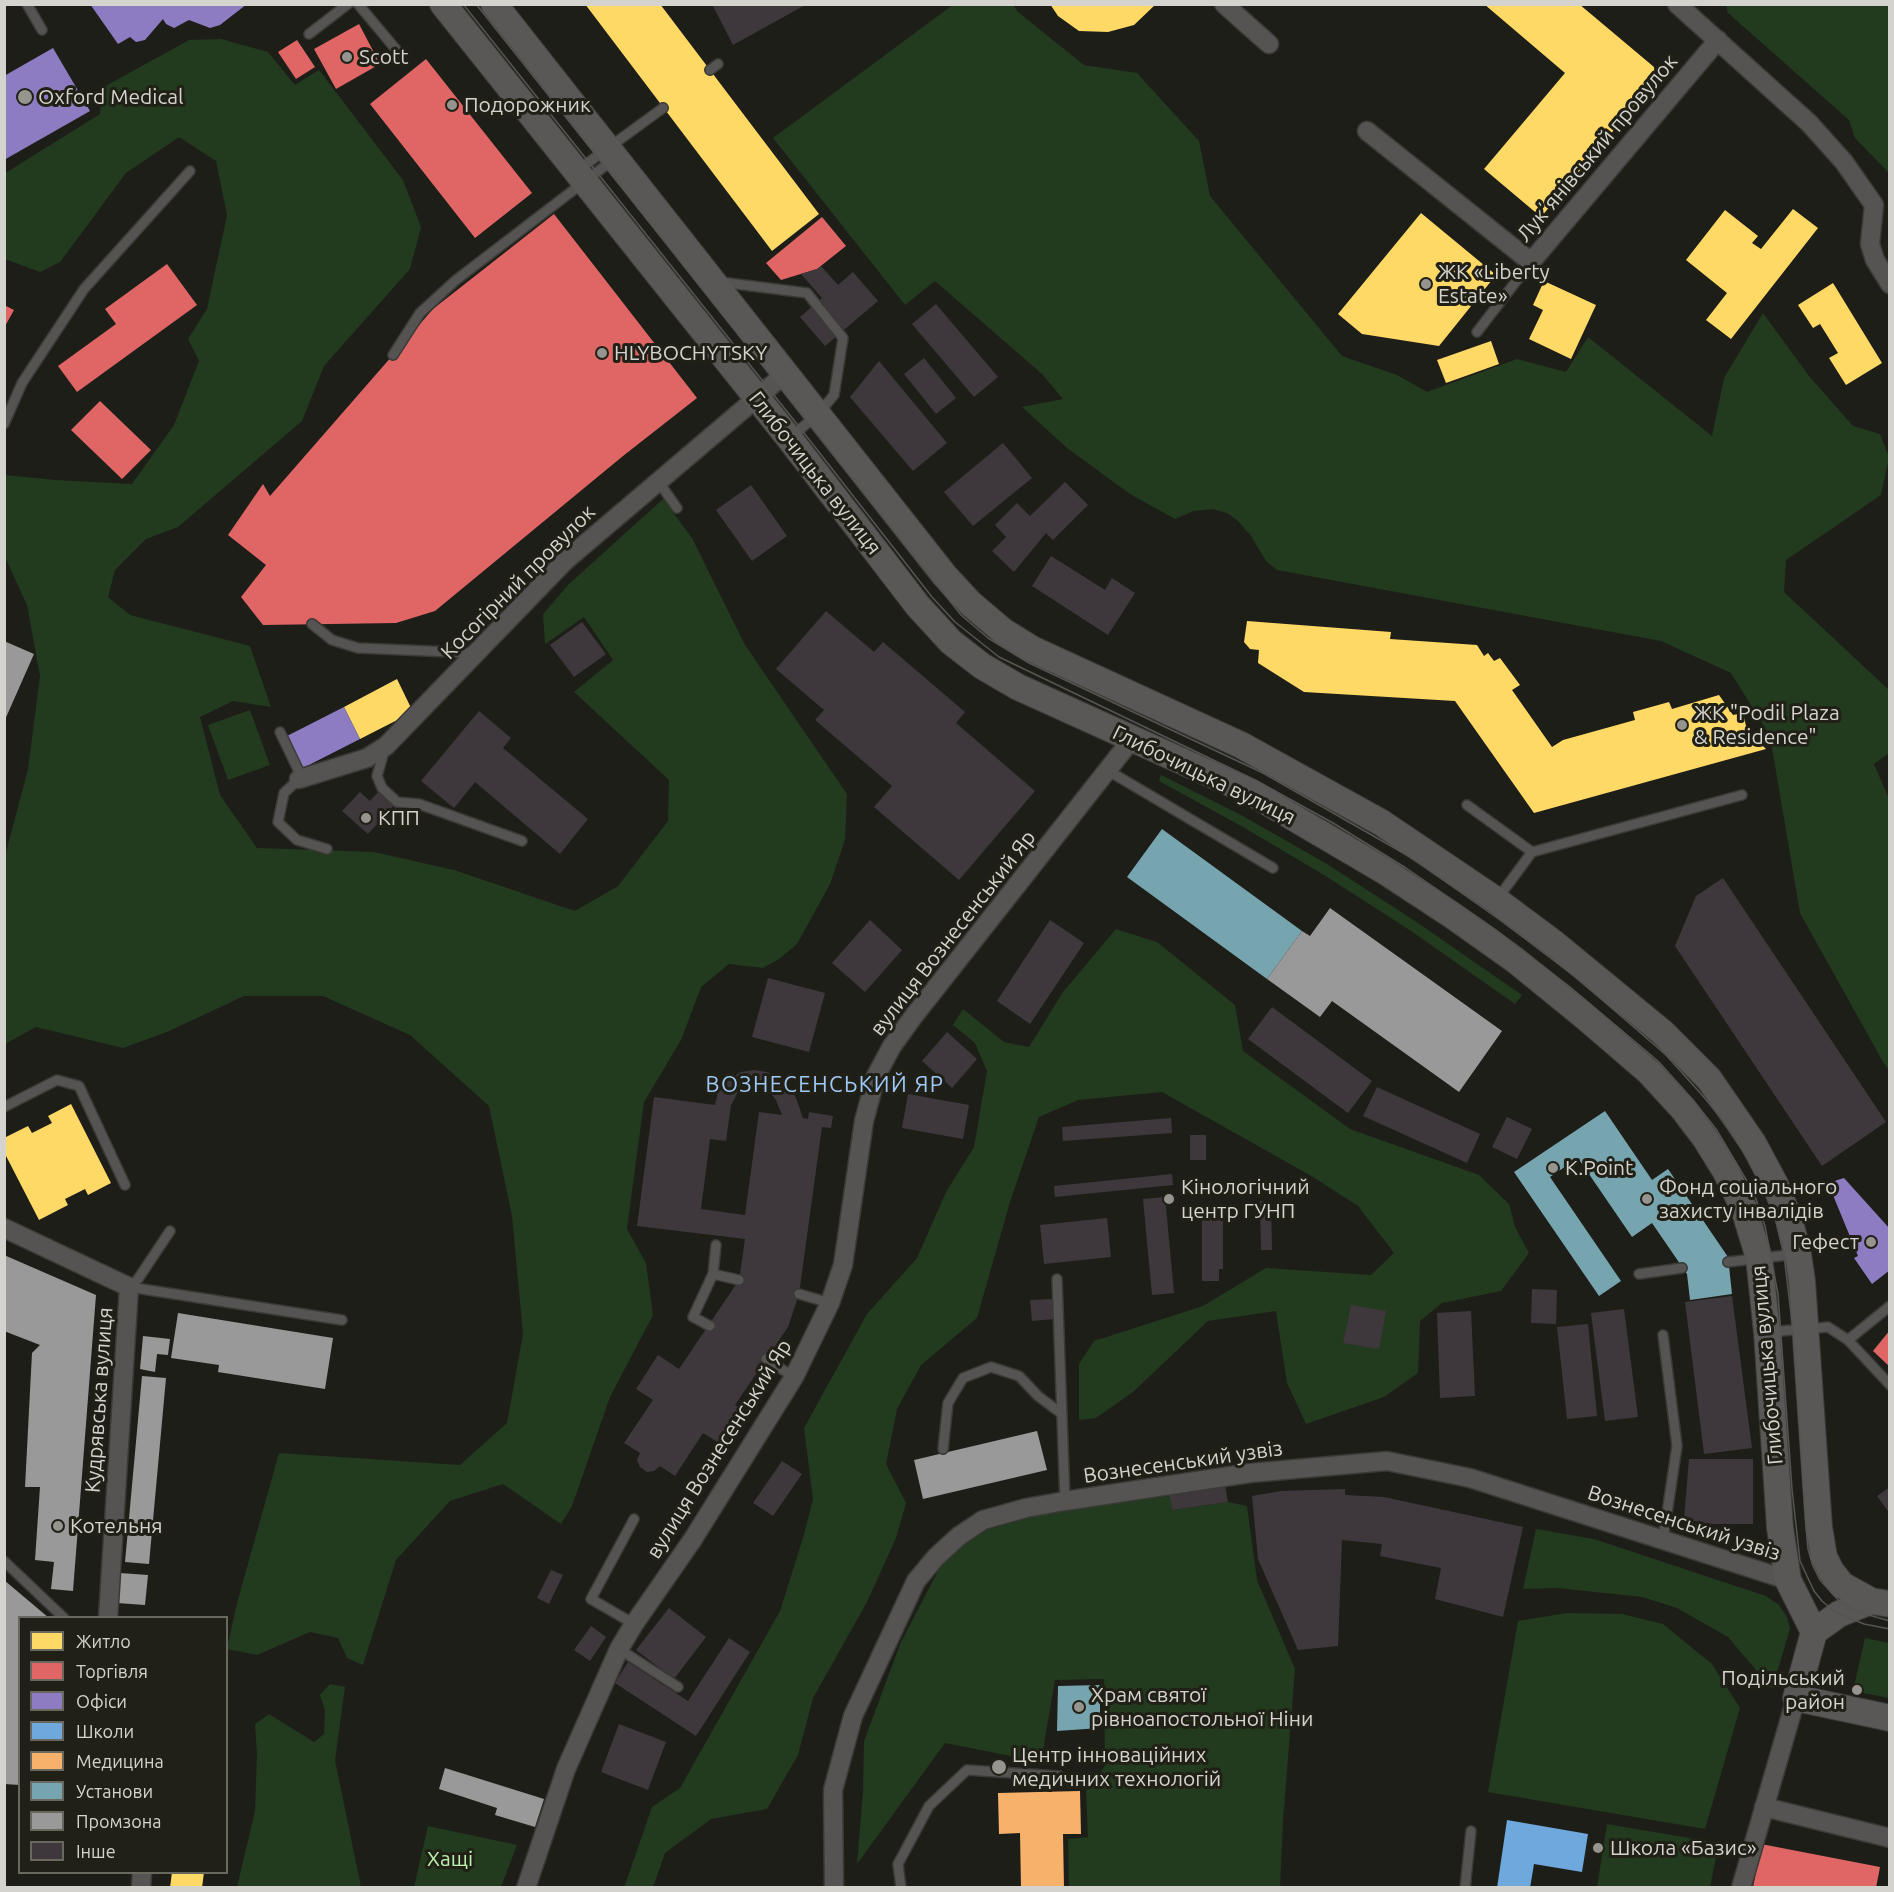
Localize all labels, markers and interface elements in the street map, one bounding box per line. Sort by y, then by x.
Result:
place label: Scott [359,44,408,70]
street label: Лукʼянівський провулок [1511,49,1683,247]
marker: Scott [340,50,354,64]
place label: Oxford Medical [38,84,183,110]
marker: Oxford Medical [16,88,34,106]
place label: Подорожник [464,92,591,118]
marker: Подорожник [445,98,459,112]
place label: ЖК «Liberty Estate» [1438,259,1550,309]
marker: ЖК «Liberty Estate» [1419,277,1433,291]
place label: HLYBOCHYTSKY [614,340,767,366]
marker: HLYBOCHYTSKY [595,346,609,360]
street label: Глибочицька вулиця [743,386,887,560]
street label: Косогірний провулок [436,500,600,664]
place label: ЖК "Podil Plaza & Residence" [1694,700,1840,750]
marker: ЖК "Podil Plaza & Residence" [1675,718,1689,732]
street label: Глибочицька вулиця [1109,720,1299,830]
place label: КПП [378,805,420,831]
marker: КПП [359,811,373,825]
street label: вулиця Вознесенський Яр [865,825,1041,1041]
district label: ВОЗНЕСЕНСЬКИЙ ЯР [705,1072,945,1098]
place label: K.Point [1565,1155,1633,1181]
marker: K.Point [1546,1161,1560,1175]
place label: Кінологічний центр ГУНП [1181,1174,1310,1224]
place label: Фонд соціального захисту інвалідів [1659,1174,1837,1224]
marker: Кінологічний центр ГУНП [1162,1192,1176,1206]
marker: Фонд соціального захисту інвалідів [1640,1192,1654,1206]
place label: Гефест [1792,1229,1859,1255]
marker: Гефест [1864,1235,1878,1249]
street label: Глибочицька вулиця [1746,1264,1788,1466]
street label: Кудрявська вулиця [80,1306,118,1494]
street label: вулиця Вознесенський Яр [641,1335,797,1563]
street label: Вознесенський узвіз [1082,1436,1284,1488]
street label: Вознесенський узвіз [1584,1480,1784,1566]
place label: Котельня [70,1513,162,1539]
marker: Котельня [51,1519,65,1533]
legend [18,1616,228,1874]
text: Житло [76,1631,131,1651]
text: Торгівля [76,1661,148,1681]
place label: Подільський район [1721,1665,1845,1715]
place label: Храм святої рівноапостольної Ніни [1091,1682,1313,1732]
marker: Подільський район [1850,1683,1864,1697]
text: Офіси [76,1691,127,1711]
marker: Храм святої рівноапостольної Ніни [1072,1700,1086,1714]
text: Школи [76,1721,134,1741]
place label: Центр інноваційних медичних технологій [1012,1742,1221,1792]
text: Медицина [76,1751,164,1771]
marker: Центр інноваційних медичних технологій [990,1758,1008,1776]
text: Установи [76,1781,153,1801]
text: Промзона [76,1811,161,1831]
place label: Школа «Базис» [1610,1835,1757,1861]
text: Інше [76,1841,116,1861]
marker: Школа «Базис» [1591,1841,1605,1855]
park label: Хащі [427,1846,473,1872]

